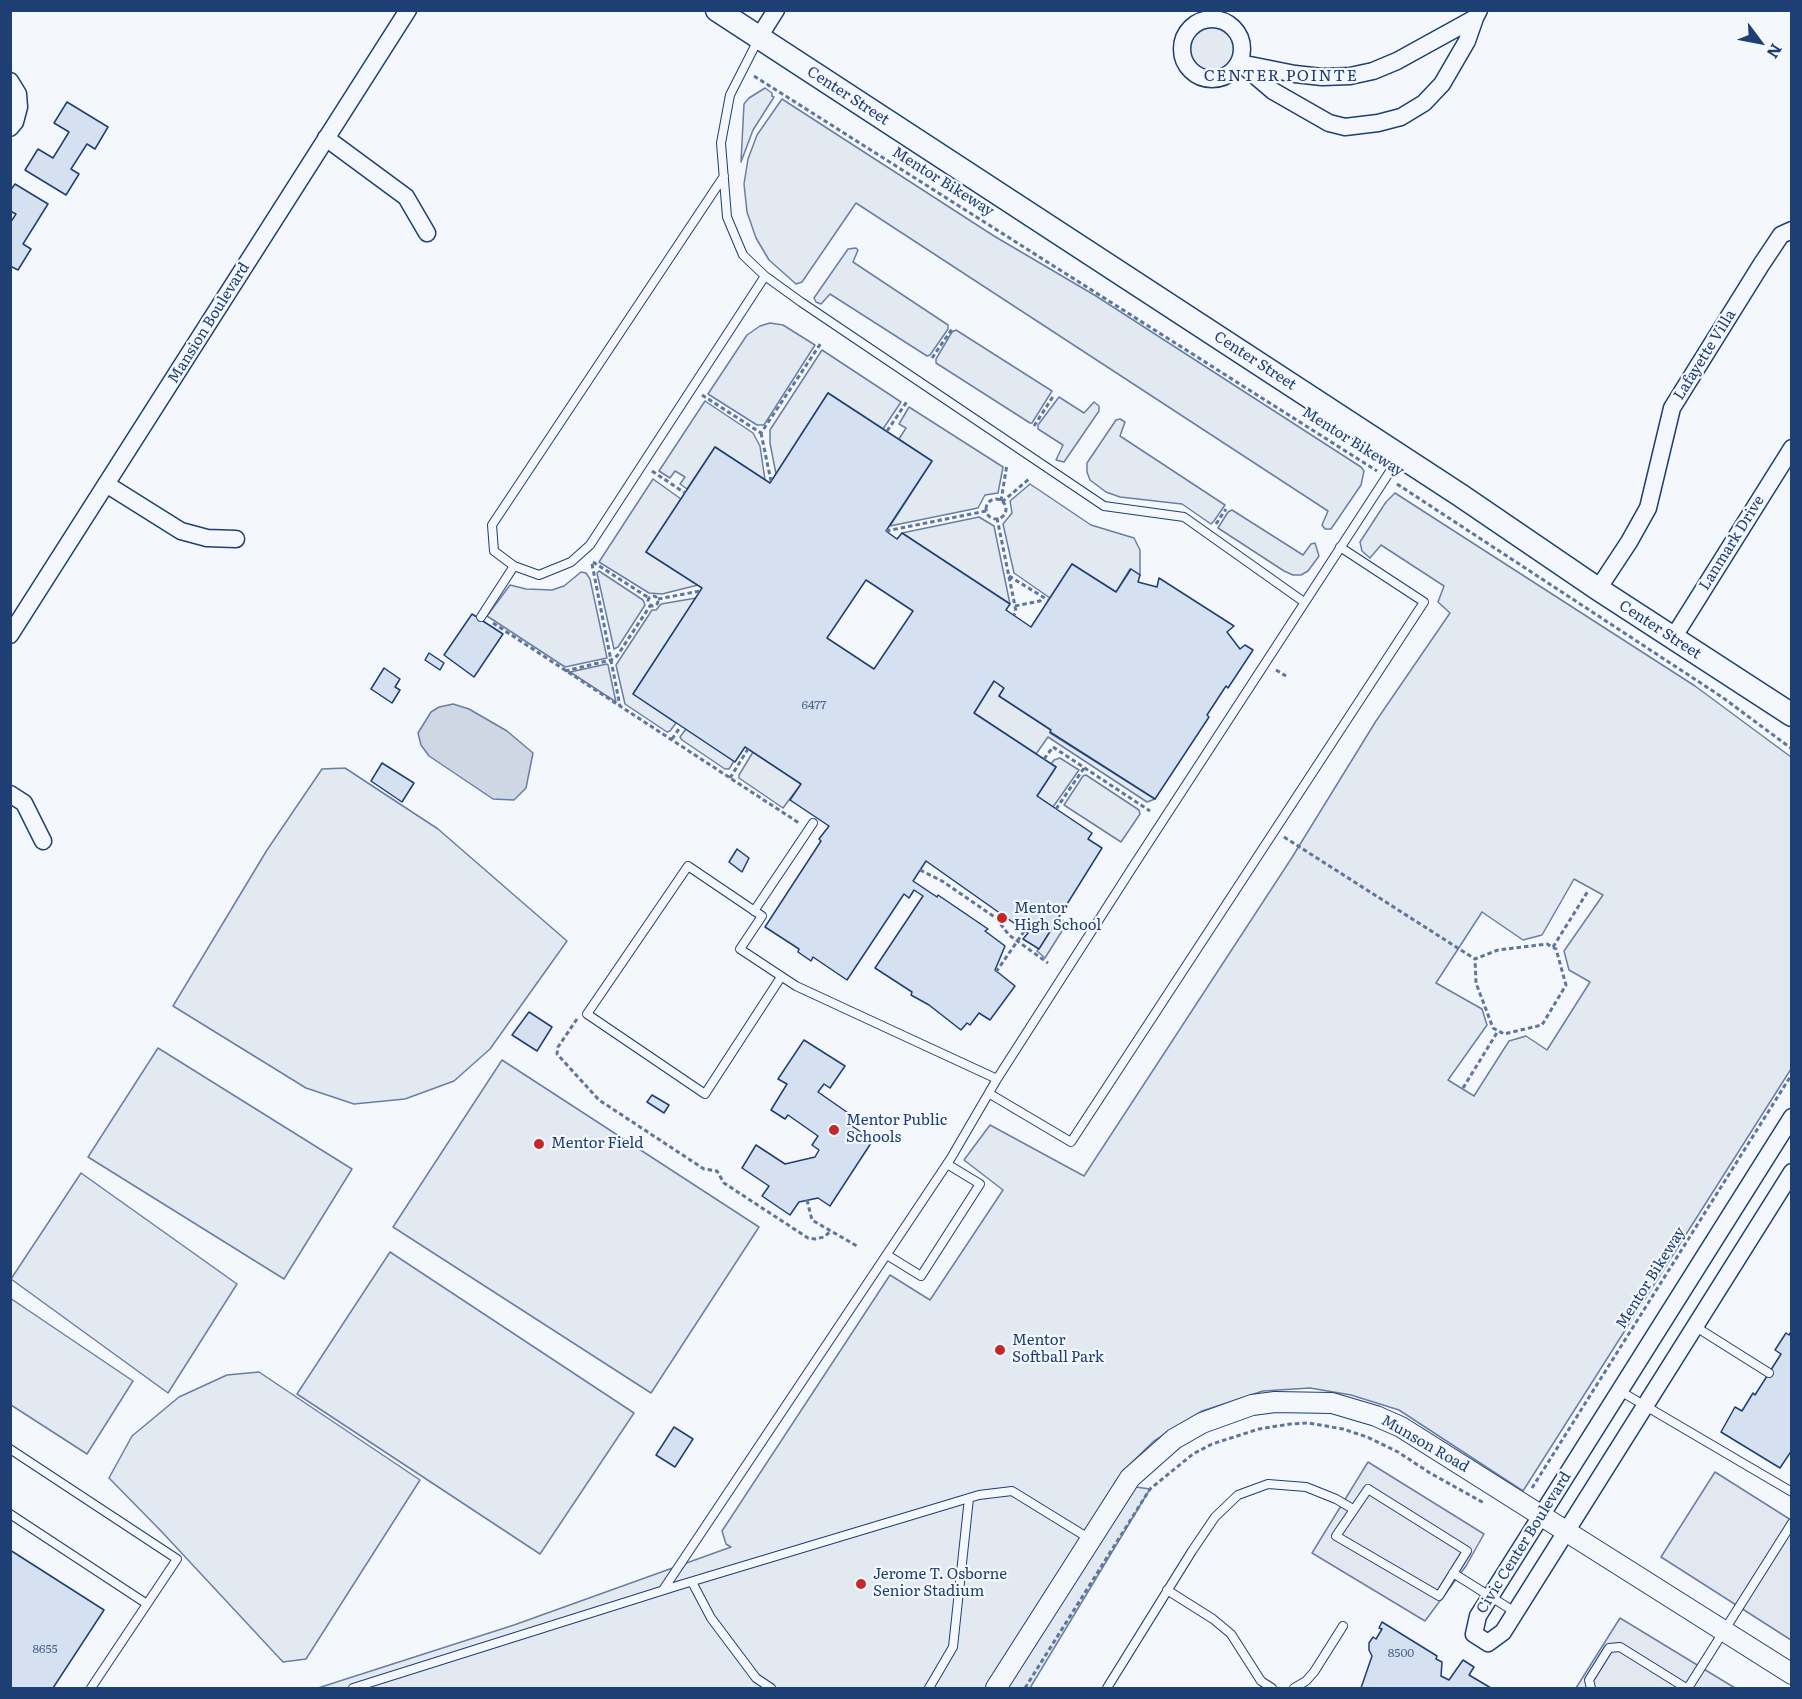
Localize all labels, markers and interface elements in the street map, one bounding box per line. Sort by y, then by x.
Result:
north arrow [1730,12,1790,72]
text: N [1762,39,1789,64]
street label: Center Street [804,63,892,129]
district label: CENTER POINTE [1204,66,1358,86]
street label: Mentor Bikeway [889,143,997,221]
street label: Mansion Boulevard [165,259,253,387]
street label: Lafayette Villa [1670,306,1740,404]
street label: Center Street [1211,328,1299,394]
street label: Mentor Bikeway [1299,403,1407,481]
street label: Lanmark Drive [1696,492,1768,594]
street label: Center Street [1616,597,1704,663]
house number: 6477 [802,698,826,712]
place label: Mentor High School [1014,900,1101,935]
marker: Mentor High School [995,911,1009,925]
place label: Mentor Public Schools [846,1112,947,1147]
marker: Mentor Public Schools [827,1123,841,1137]
place label: Mentor Field [551,1135,643,1153]
marker: Mentor Field [532,1137,546,1151]
street label: Mentor Bikeway [1612,1224,1690,1332]
place label: Mentor Softball Park [1012,1332,1104,1367]
marker: Mentor Softball Park [993,1343,1007,1357]
street label: Munson Road [1378,1412,1472,1476]
street label: Civic Center Boulevard [1473,1469,1575,1617]
place label: Jerome T. Osborne Senior Stadium [873,1566,1007,1601]
marker: Jerome T. Osborne Senior Stadium [854,1577,868,1591]
house number: 8655 [32,1642,58,1656]
house number: 8500 [1388,1646,1414,1660]

